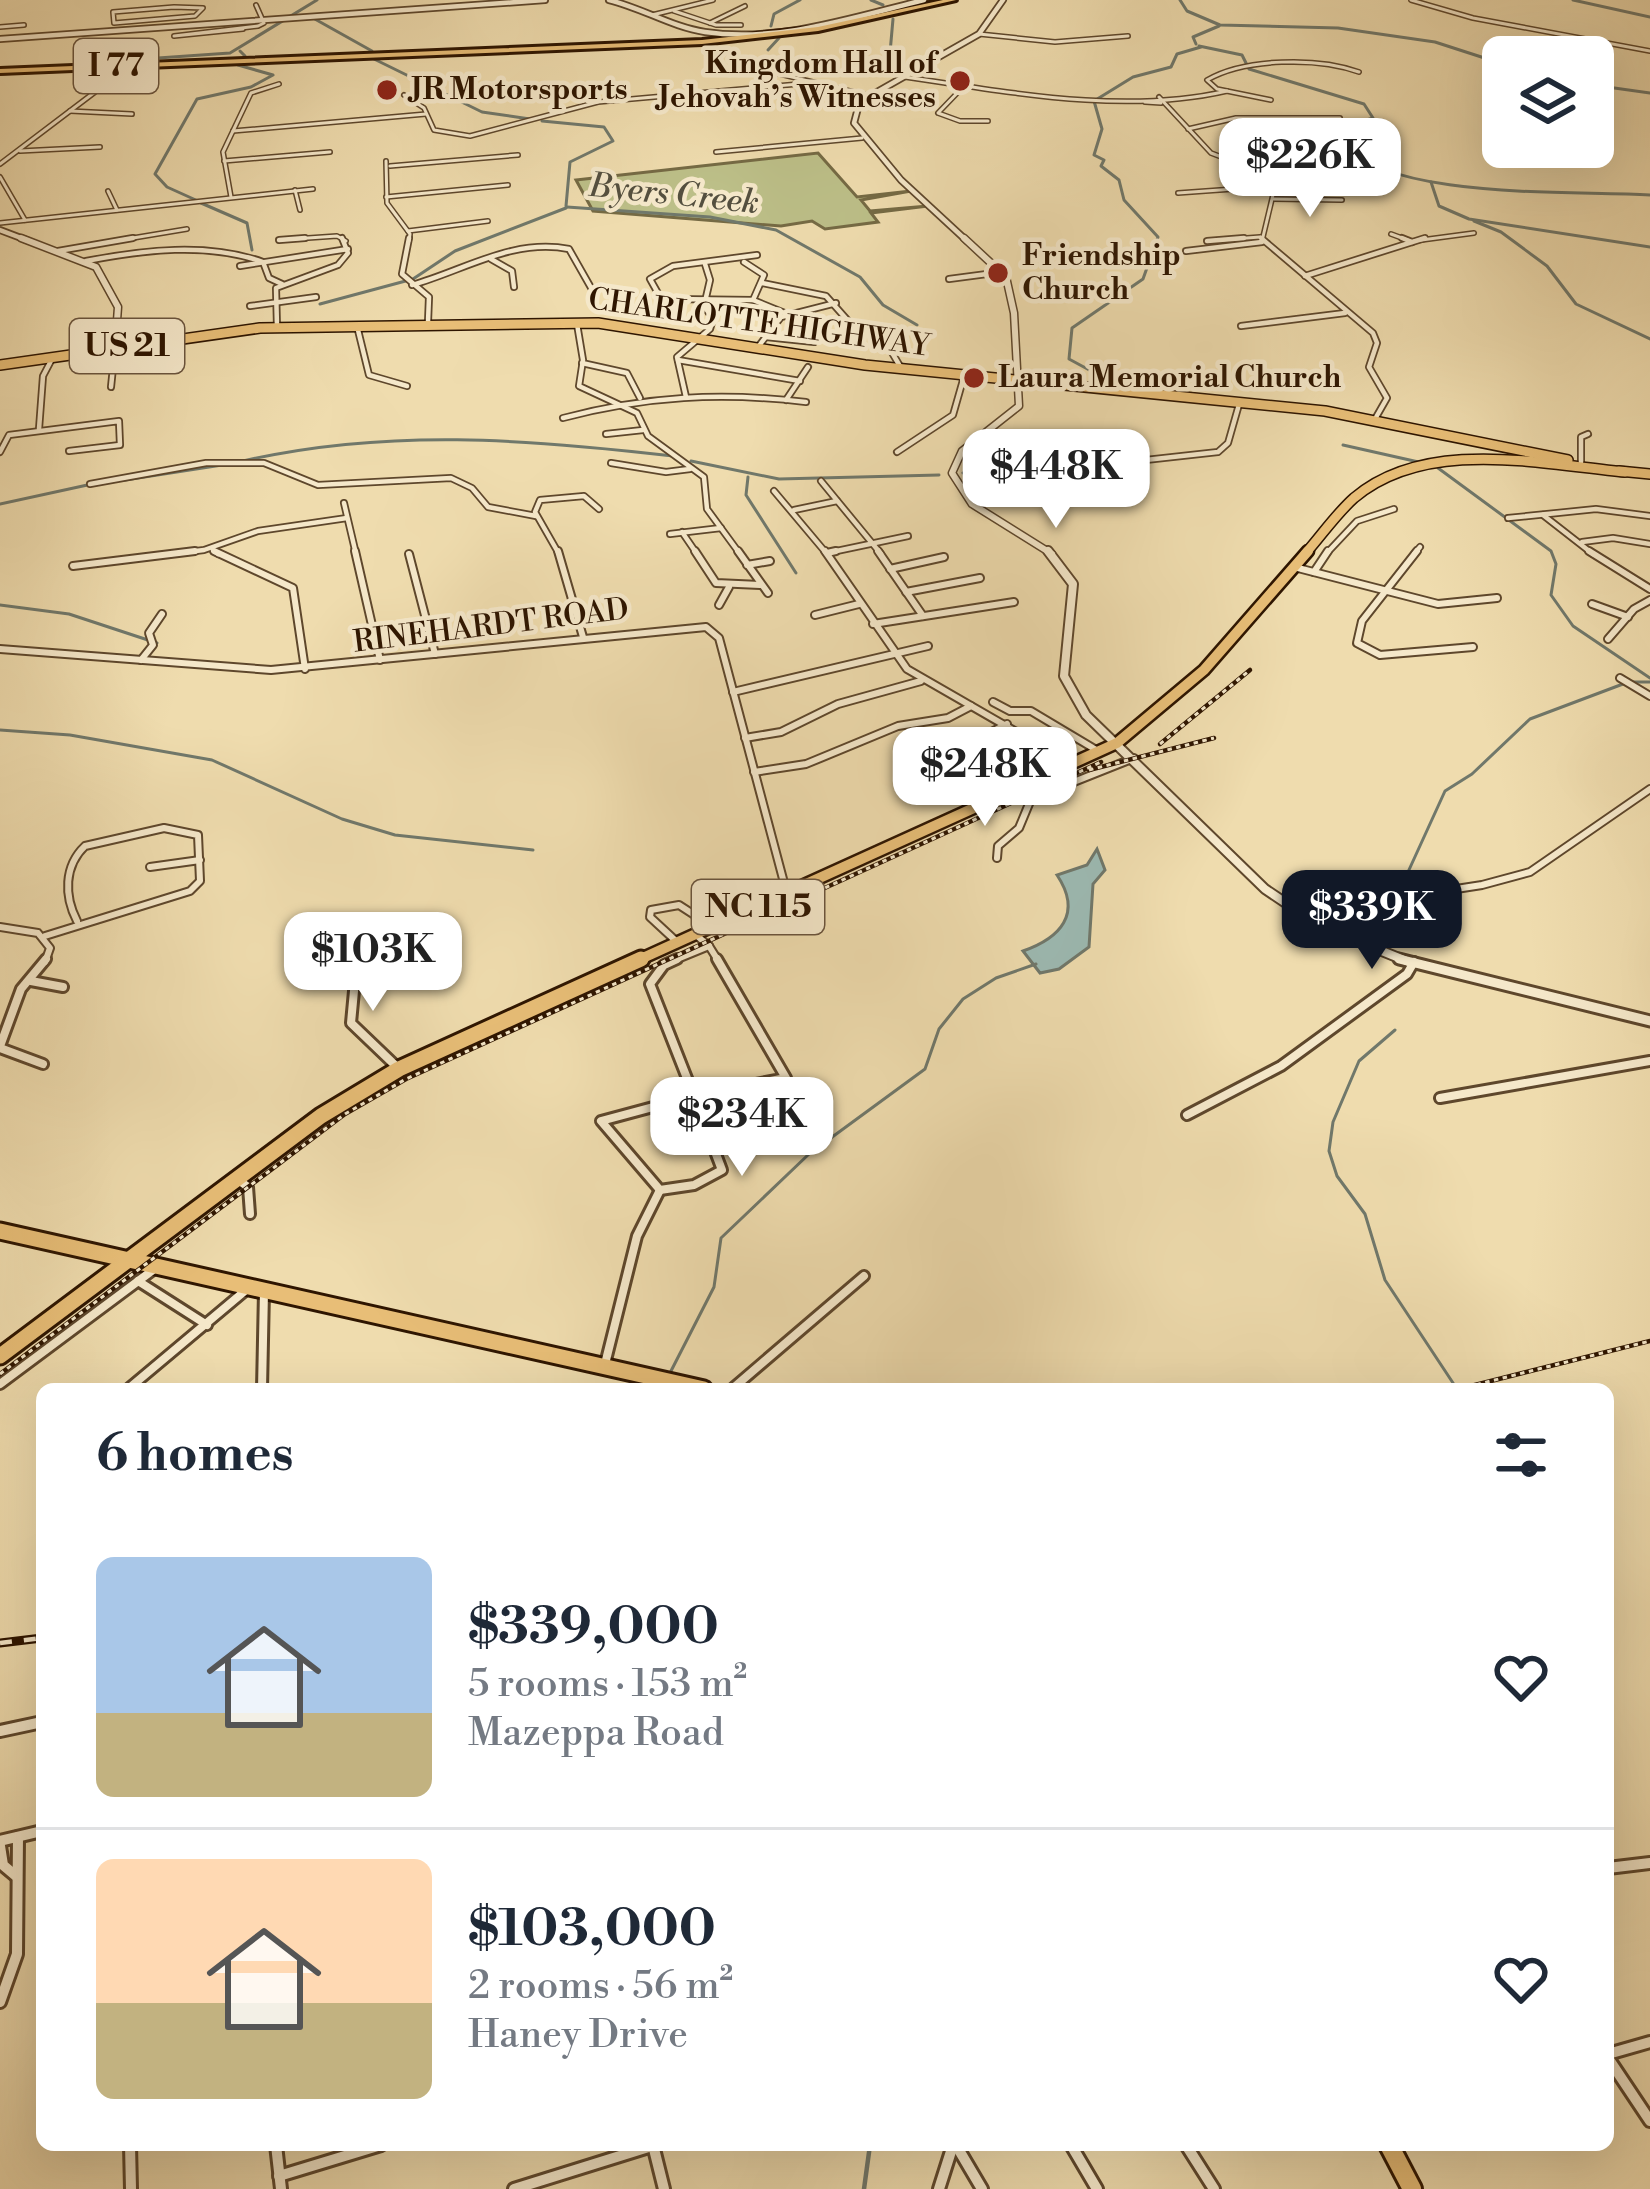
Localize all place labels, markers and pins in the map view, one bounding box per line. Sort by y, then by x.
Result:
place label: Kingdom Hall of Jehovah’s Witnesses [654,45,940,117]
marker: Kingdom Hall of Jehovah’s Witnesses [947,68,973,94]
place label: JR Motorsports [407,71,628,109]
marker: JR Motorsports [374,77,400,103]
pin: $226K [1226,118,1394,220]
place label: Friendship Church [1022,237,1181,309]
marker: Friendship Church [985,260,1011,286]
place label: Laura Memorial Church [998,359,1342,397]
marker: Laura Memorial Church [961,365,987,391]
pin: $448K [972,429,1140,531]
pin: $248K [901,727,1069,829]
pin: $339K [1288,870,1456,972]
pin: $103K [289,912,457,1014]
pin: $234K [658,1077,826,1179]

